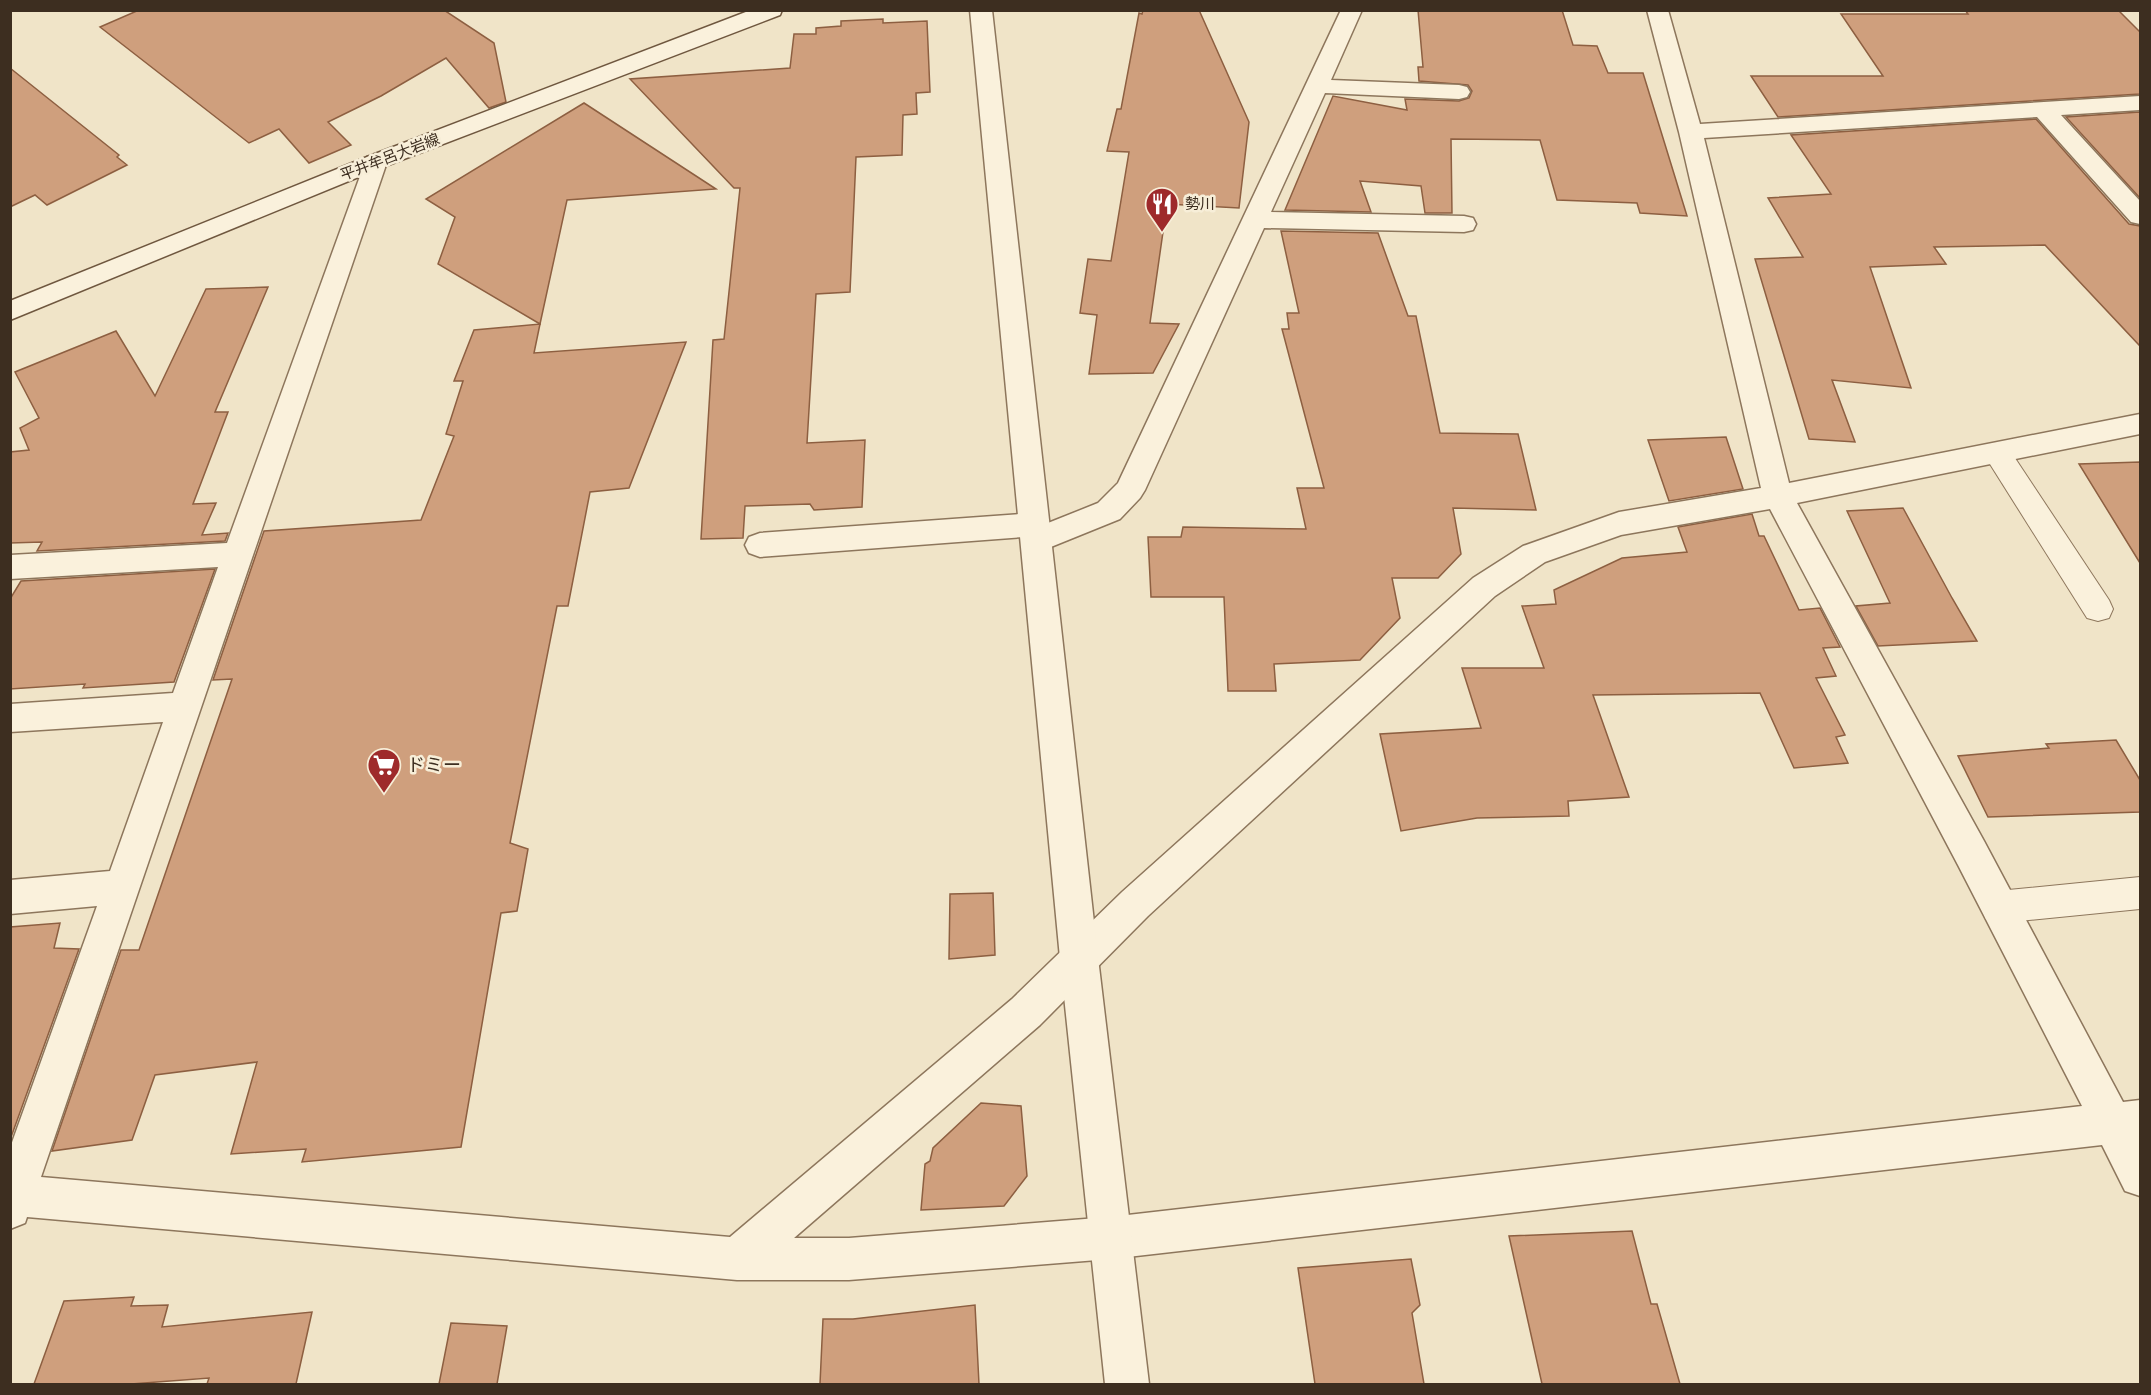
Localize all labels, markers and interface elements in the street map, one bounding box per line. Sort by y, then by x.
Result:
street label: 平井牟呂大岩線 [337,128,443,187]
restaurant icon: 勢川 [1144,186,1180,233]
place label: 勢川 [1185,193,1215,216]
supermarket icon: ドミー [366,747,402,794]
place label: ドミー [407,752,461,779]

